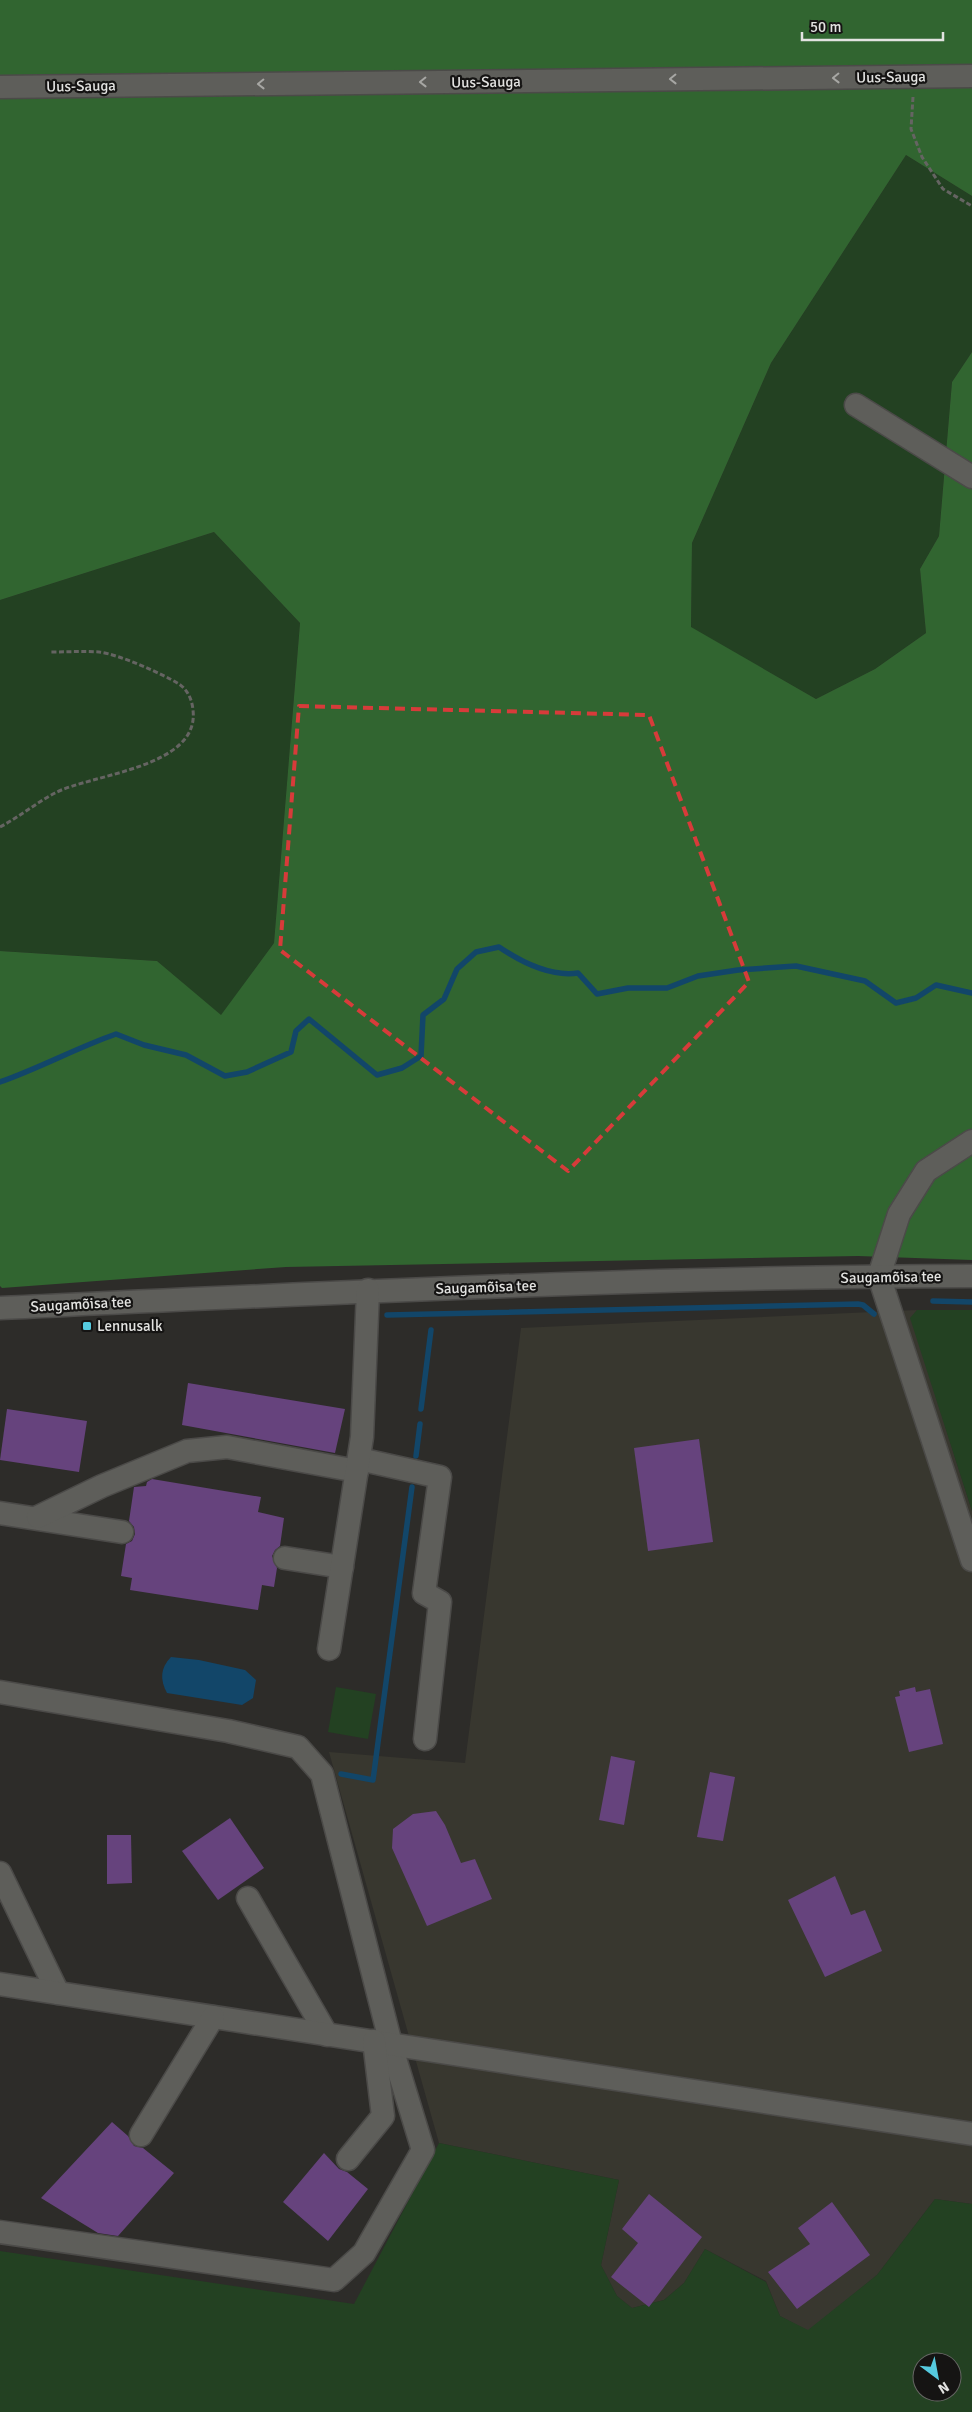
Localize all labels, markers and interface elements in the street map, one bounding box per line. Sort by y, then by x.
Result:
scale bar [802,10,943,42]
text: 50 m [810,18,841,36]
street label: Uus-Sauga [856,67,926,87]
street label: Uus-Sauga [451,72,521,92]
one-way arrow [832,72,840,83]
one-way arrow [669,74,677,84]
street label: Uus-Sauga [46,76,116,96]
one-way arrow [419,77,427,87]
one-way arrow [257,79,264,89]
street label: Saugamõisa tee [840,1267,942,1287]
street label: Saugamõisa tee [435,1276,537,1298]
street label: Saugamõisa tee [30,1292,132,1316]
place label: Lennusalk [97,1317,163,1335]
marker: Lennusalk [81,1320,93,1332]
north arrow [912,2352,962,2402]
text: N [935,2378,952,2397]

